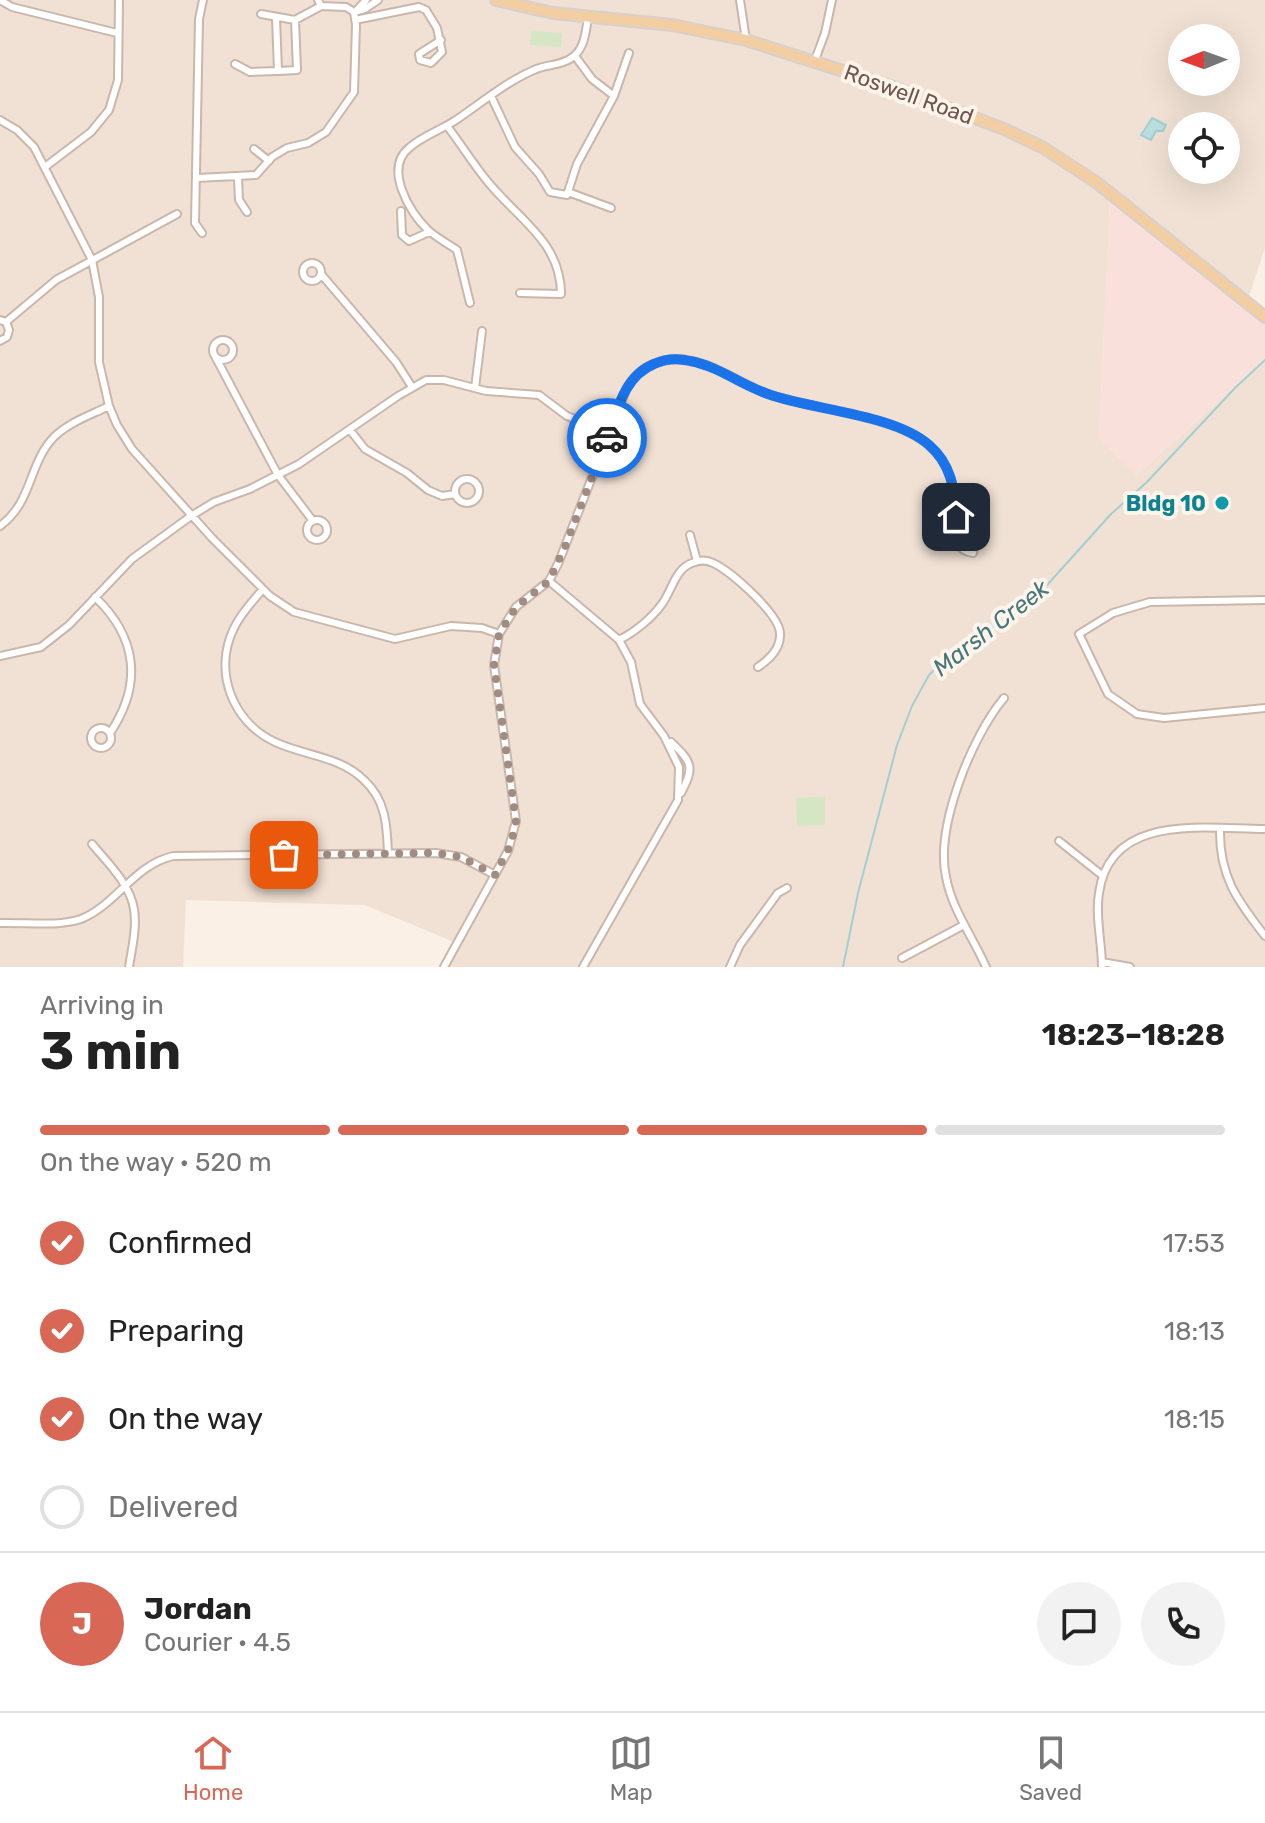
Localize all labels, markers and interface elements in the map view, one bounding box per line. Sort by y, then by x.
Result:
north arrow [1168,24,1240,96]
map controls [1168,24,1240,184]
street label: Roswell Road [840,59,977,130]
button: locate [1168,112,1240,184]
courier [567,398,647,478]
icon: car [585,416,629,460]
pin [922,483,990,551]
place label: Bldg 10 [1126,490,1206,517]
marker: Bldg 10 [1213,494,1231,512]
icon: home [934,495,978,539]
water label: Marsh Creek [927,574,1055,682]
pin [250,821,318,889]
icon: bag [262,833,306,877]
text: Arriving in [40,990,164,1021]
text: 18:23–18:28 [1042,1017,1225,1053]
text: 3 min [40,1020,181,1082]
text: On the way · 520 m [40,1147,272,1178]
icon: check [40,1221,84,1265]
text: Confirmed [108,1225,252,1261]
text: 17:53 [1163,1228,1225,1259]
icon: check [40,1309,84,1353]
text: Preparing [108,1313,244,1349]
text: 18:13 [1164,1316,1225,1347]
icon: check [40,1397,84,1441]
text: On the way [108,1401,263,1437]
text: 18:15 [1164,1404,1225,1435]
text: Delivered [108,1489,239,1525]
button: chat [1037,1582,1121,1666]
button: phone [1141,1582,1225,1666]
text: Jordan [144,1591,252,1627]
text: J [72,1606,92,1642]
text: Courier · 4.5 [144,1627,291,1658]
tab: Home [183,1731,243,1806]
tab: Map [609,1731,653,1806]
tab: Saved [1019,1731,1082,1806]

